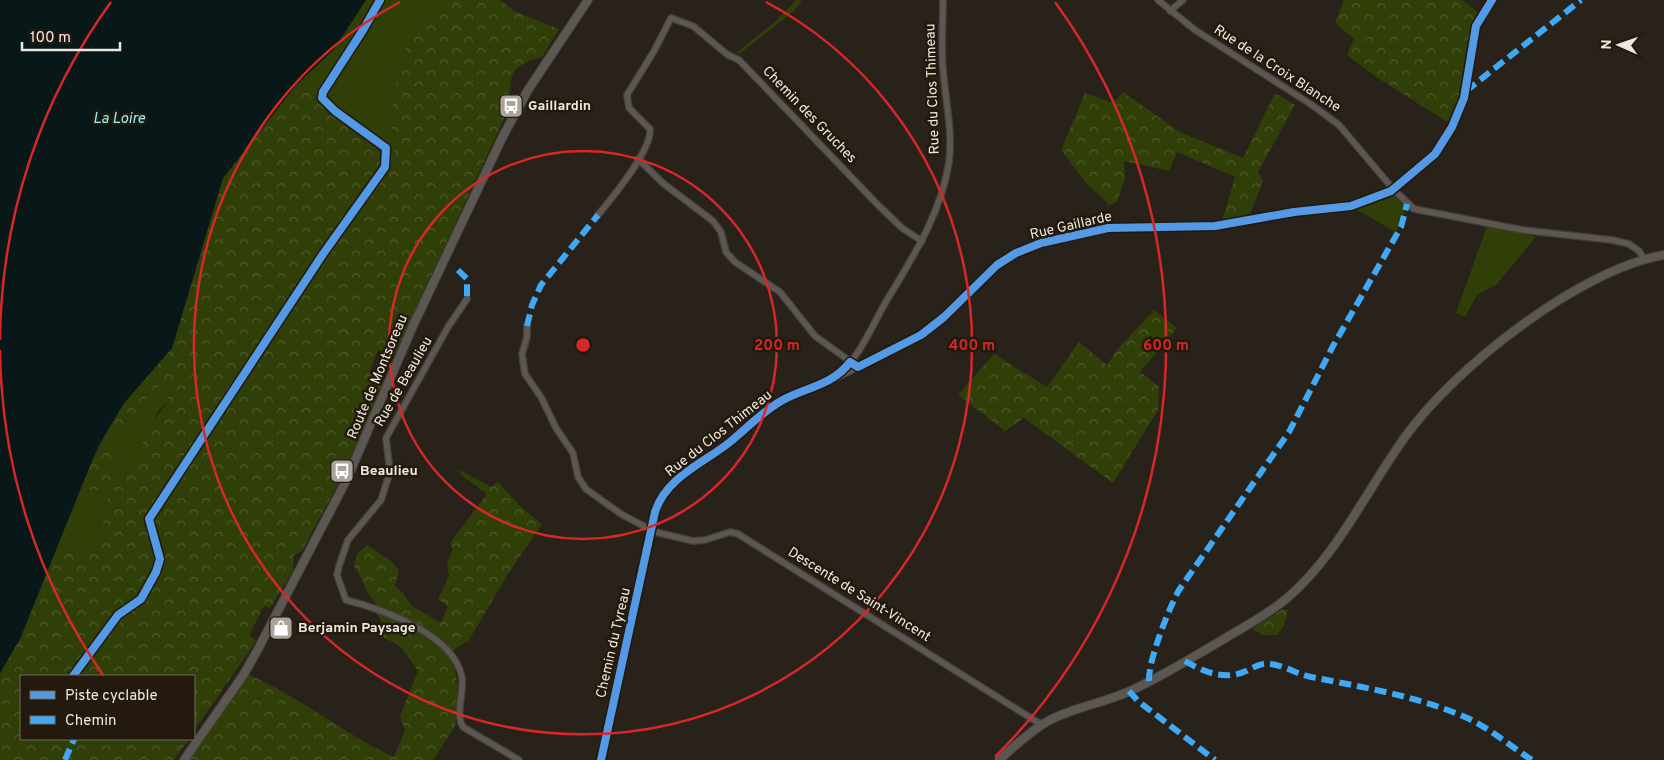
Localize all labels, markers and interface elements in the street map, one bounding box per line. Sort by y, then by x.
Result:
scale bar [22,20,120,52]
north arrow [1594,20,1644,70]
street label: Rue de la Croix Blanche [1210,22,1344,116]
street label: Rue du Clos Thimeau [922,23,944,155]
text: 100 m [30,29,71,48]
text: N [1599,39,1616,50]
street label: Chemin des Gruches [758,63,860,167]
bus stop icon: Gaillardin [498,93,524,119]
place label: Gaillardin [528,98,591,115]
water label: La Loire [93,110,145,129]
street label: Rue Gaillarde [1028,208,1114,244]
street label: Route de Montsoreau [344,312,412,442]
street label: Rue de Beaulieu [371,334,437,430]
centre of rings [574,336,592,354]
text: 200 m [754,337,800,356]
text: 400 m [949,337,995,356]
text: 600 m [1143,337,1189,356]
street label: Rue du Clos Thimeau [662,387,776,481]
bus stop icon: Beaulieu [329,458,355,484]
place label: Beaulieu [360,463,418,480]
street label: Descente de Saint-Vincent [784,544,934,646]
street label: Chemin du Tyreau [593,586,635,700]
shop icon: Berjamin Paysage [268,615,294,641]
place label: Berjamin Paysage [298,620,416,637]
legend [20,675,195,740]
text: Piste cyclable [65,687,158,706]
text: Chemin [65,712,117,731]

